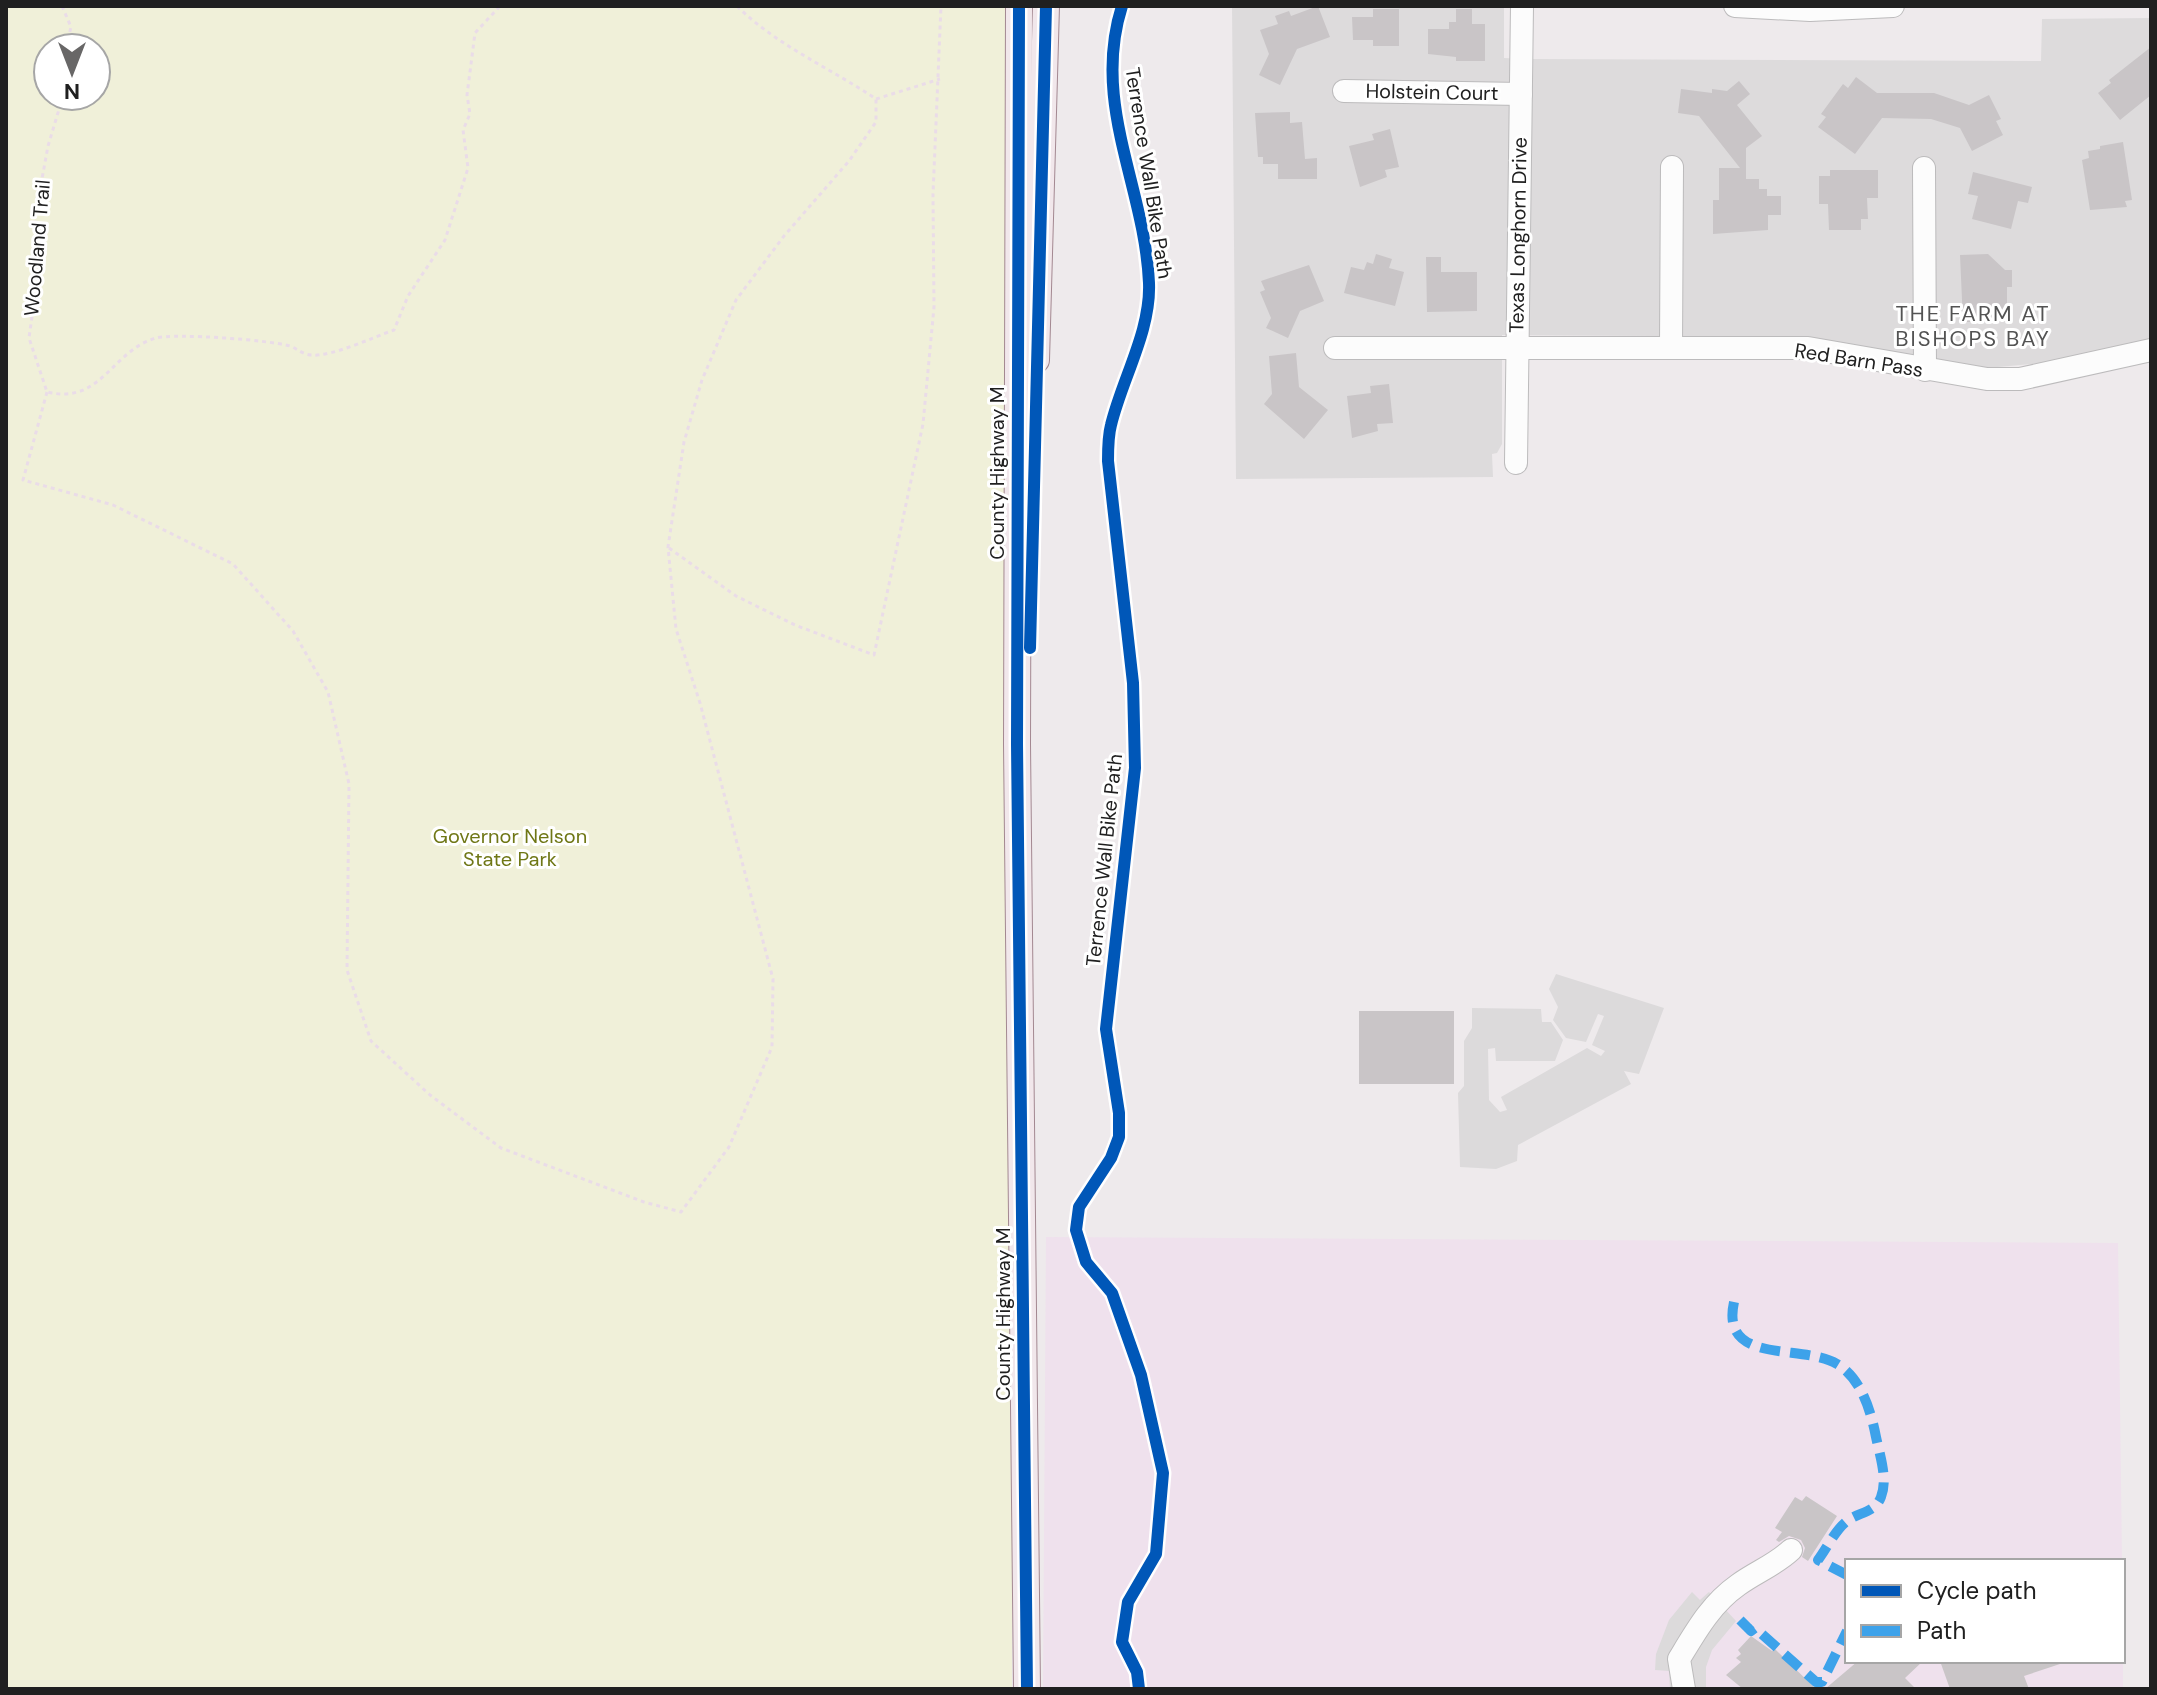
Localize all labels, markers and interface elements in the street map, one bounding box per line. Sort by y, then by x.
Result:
north arrow [32,32,112,112]
street label: Terrence Wall Bike Path [1119,65,1179,281]
text: N [64,77,80,106]
street label: Holstein Court [1365,78,1499,106]
street label: Texas Longhorn Drive [1503,137,1533,333]
street label: Woodland Trail [18,179,56,317]
district label: THE FARM AT BISHOPS BAY [1895,299,2051,353]
street label: Red Barn Pass [1793,337,1925,383]
street label: County Highway M [984,386,1010,560]
street label: Terrence Wall Bike Path [1080,752,1128,968]
park label: Governor Nelson State Park [433,823,587,872]
street label: County Highway M [990,1227,1016,1401]
legend [1845,1559,2125,1663]
text: Cycle path [1917,1575,2036,1606]
text: Path [1917,1615,1966,1646]

